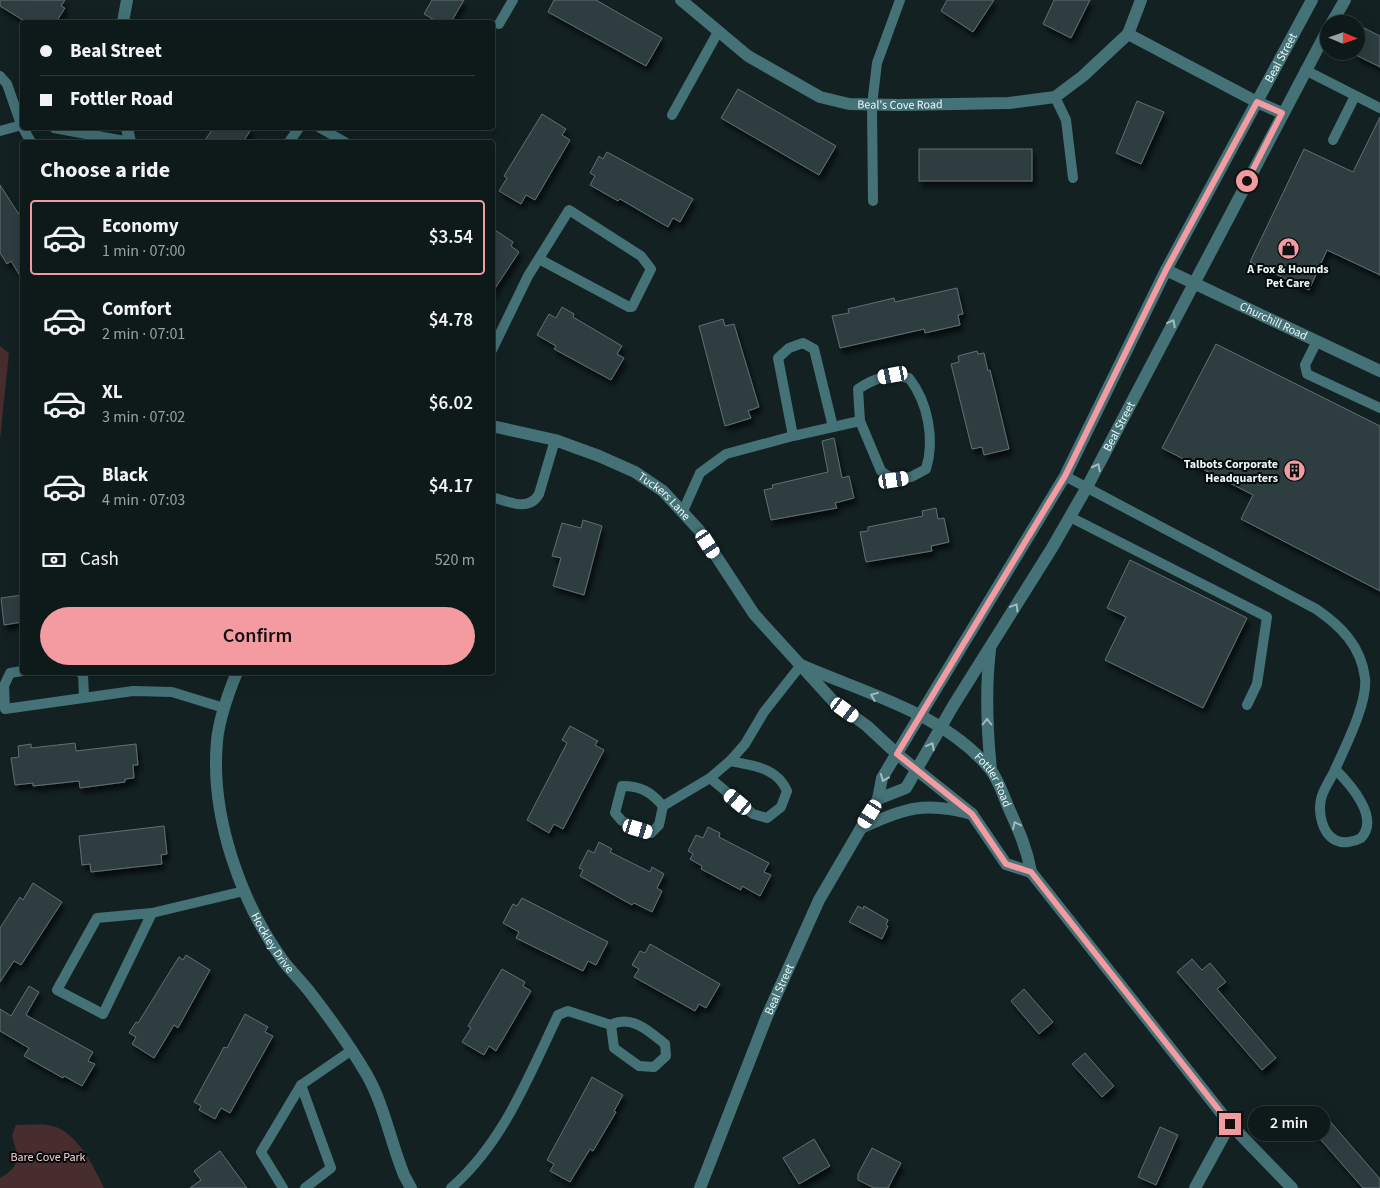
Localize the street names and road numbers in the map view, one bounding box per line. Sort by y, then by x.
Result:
street label: Beal Street [1260,30,1301,86]
street label: Beal's Cove Road [857,96,943,114]
street label: Churchill Road [1237,297,1310,344]
street label: Beal Street [1099,398,1139,454]
street label: Tuckers Lane [635,468,695,524]
street label: Fottler Road [971,749,1016,810]
street label: Hockley Drive [247,909,298,977]
street label: Beal Street [760,961,798,1017]

